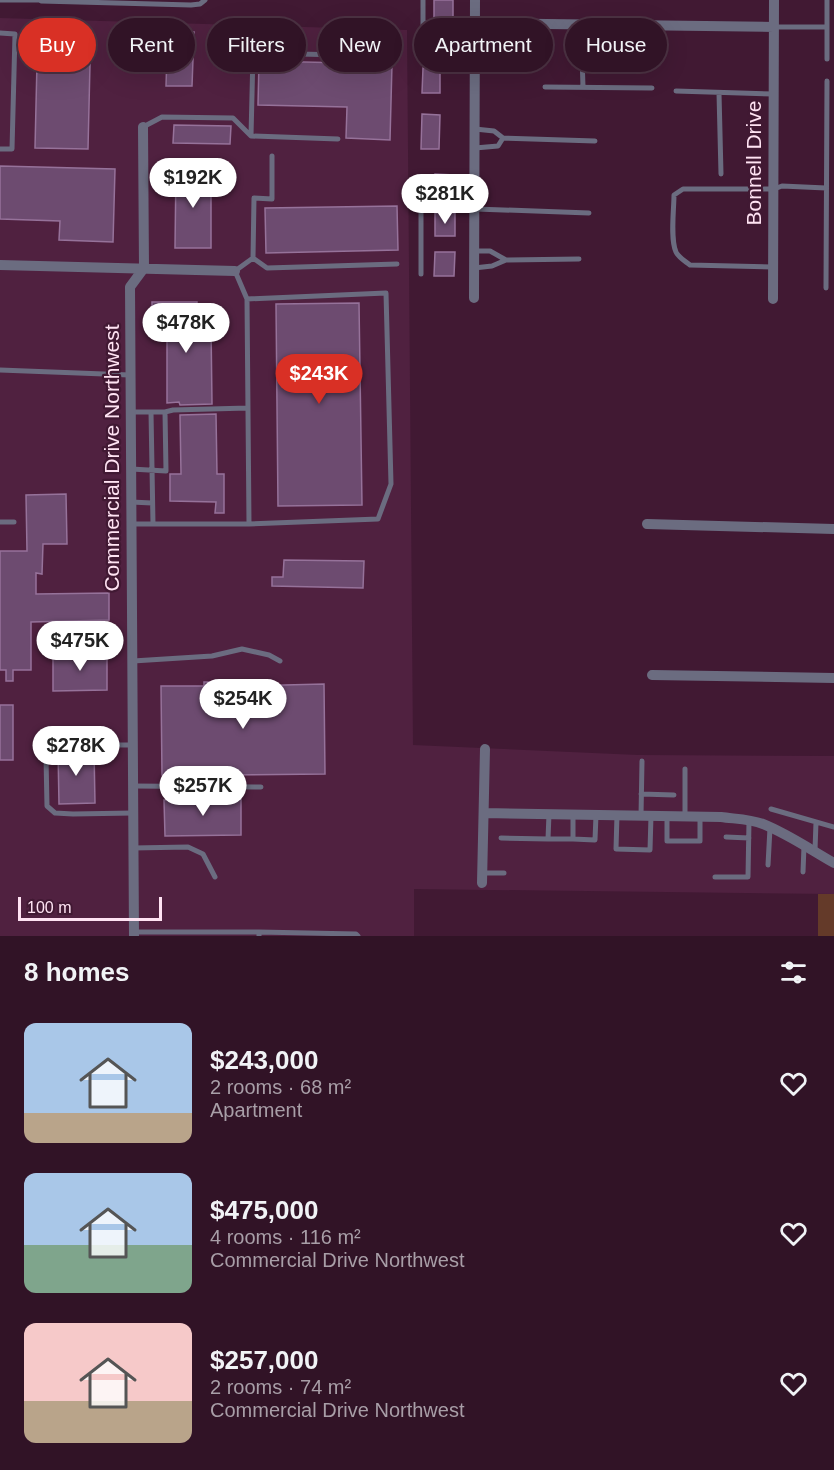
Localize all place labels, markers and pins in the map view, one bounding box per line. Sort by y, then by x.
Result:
pin: $192K [151,158,235,209]
pin: $281K [403,174,487,225]
pin: $478K [144,303,228,354]
pin: $243K [277,354,361,405]
pin: $475K [38,621,122,672]
pin: $254K [201,679,285,730]
pin: $278K [34,726,118,777]
pin: $257K [161,766,245,817]

